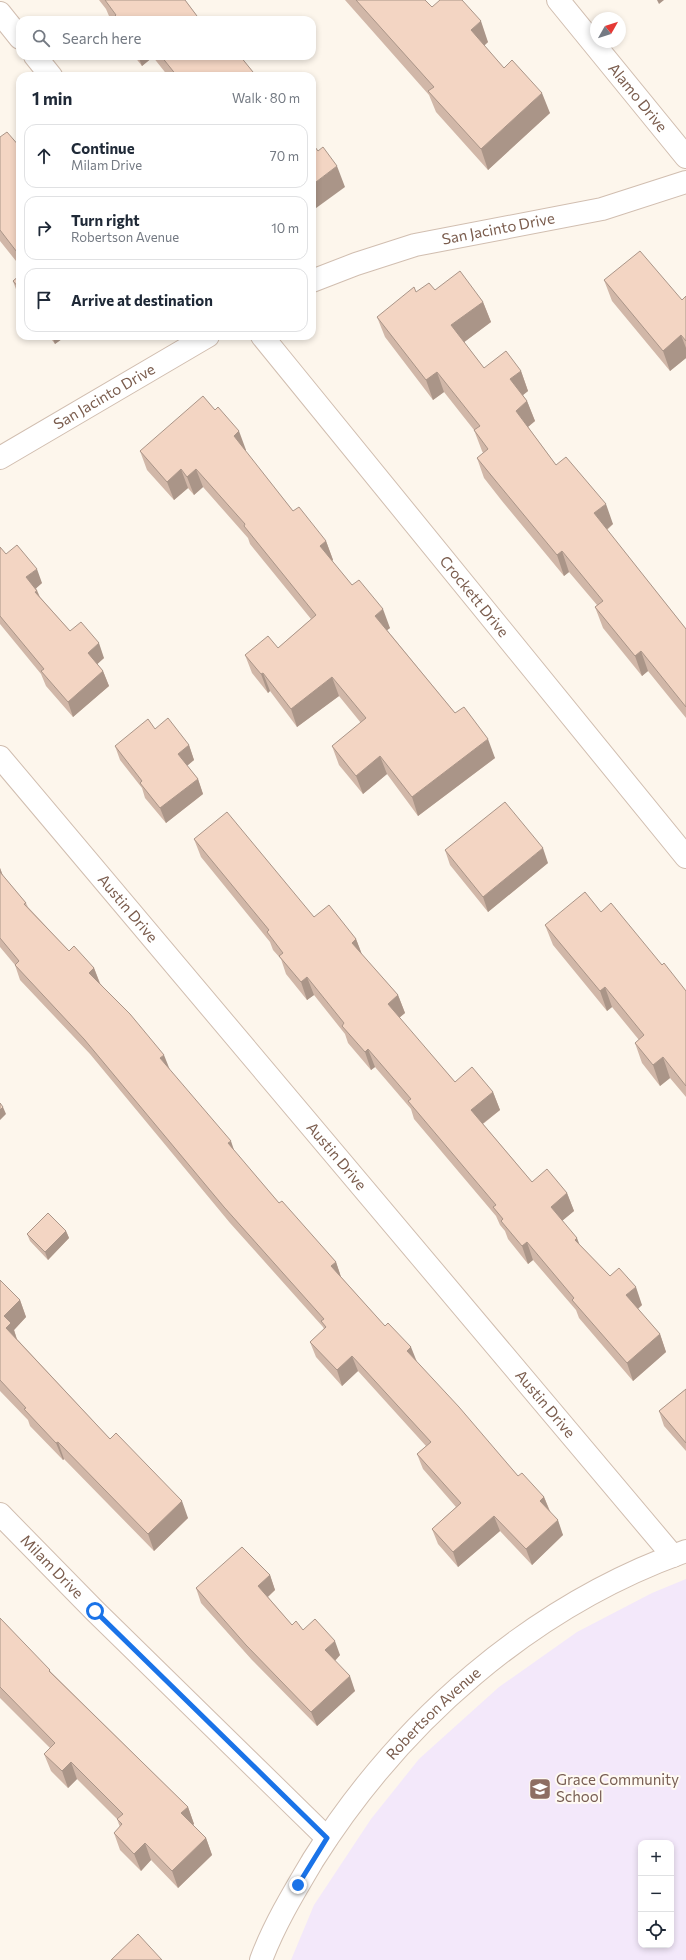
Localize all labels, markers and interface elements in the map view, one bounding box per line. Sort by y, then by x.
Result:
north arrow [590,12,626,48]
search box [16,16,316,60]
icon: search [30,27,52,49]
text: Search here [62,29,141,47]
street label: Alamo Drive [605,59,672,135]
text: 1 min [32,88,72,109]
text: Walk · 80 m [232,90,300,106]
text: Continue [71,139,135,157]
icon: ahead [33,145,55,167]
text: 70 m [270,148,299,164]
text: Milam Drive [71,157,142,173]
street label: San Jacinto Drive [440,208,556,248]
text: Turn right [71,211,140,229]
icon: right [33,217,55,239]
text: 10 m [271,220,299,236]
text: Robertson Avenue [71,229,179,245]
icon: arrive [33,289,55,311]
text: Arrive at destination [71,291,213,309]
street label: San Jacinto Drive [50,359,158,433]
street label: Crockett Drive [436,552,513,640]
street label: Austin Drive [95,870,162,945]
street label: Austin Drive [303,1118,371,1193]
street label: Austin Drive [512,1366,580,1441]
street label: Milam Drive [17,1531,88,1602]
route start [86,1602,104,1620]
street label: Robertson Avenue [382,1663,484,1763]
place label: Grace Community School [556,1770,679,1805]
school or university icon: Grace Community School [527,1776,553,1802]
map controls [638,1840,674,1948]
button: + [638,1840,674,1876]
route end [289,1876,307,1894]
button: − [638,1876,674,1912]
button: locate [638,1912,674,1948]

